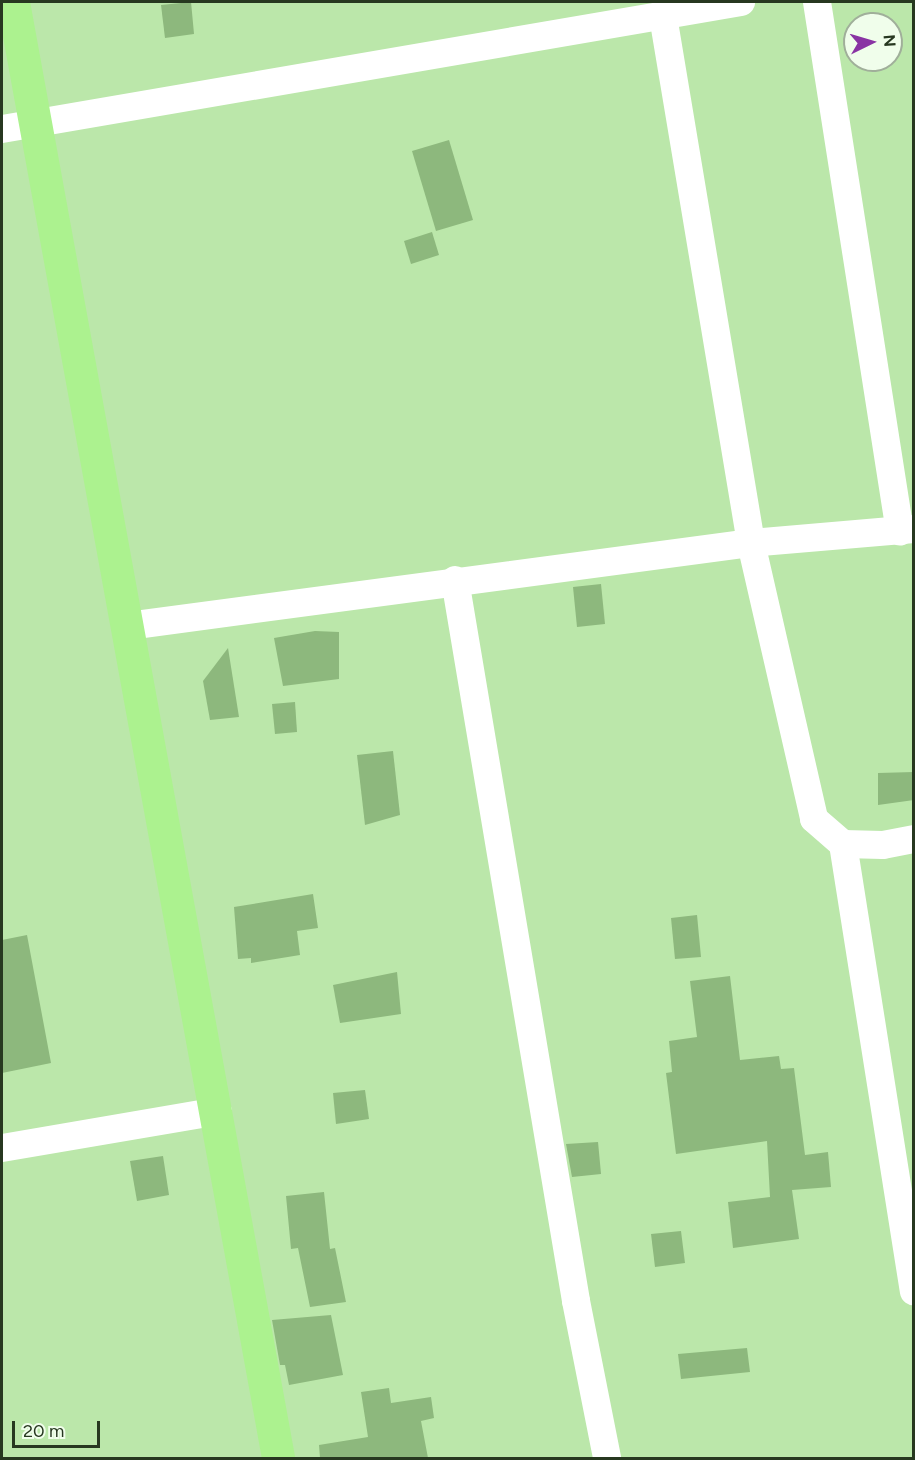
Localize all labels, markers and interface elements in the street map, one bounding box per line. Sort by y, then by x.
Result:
north arrow [843,12,903,72]
text: N [879,34,899,48]
scale bar [15,1409,104,1447]
text: 20 m [23,1420,64,1442]

